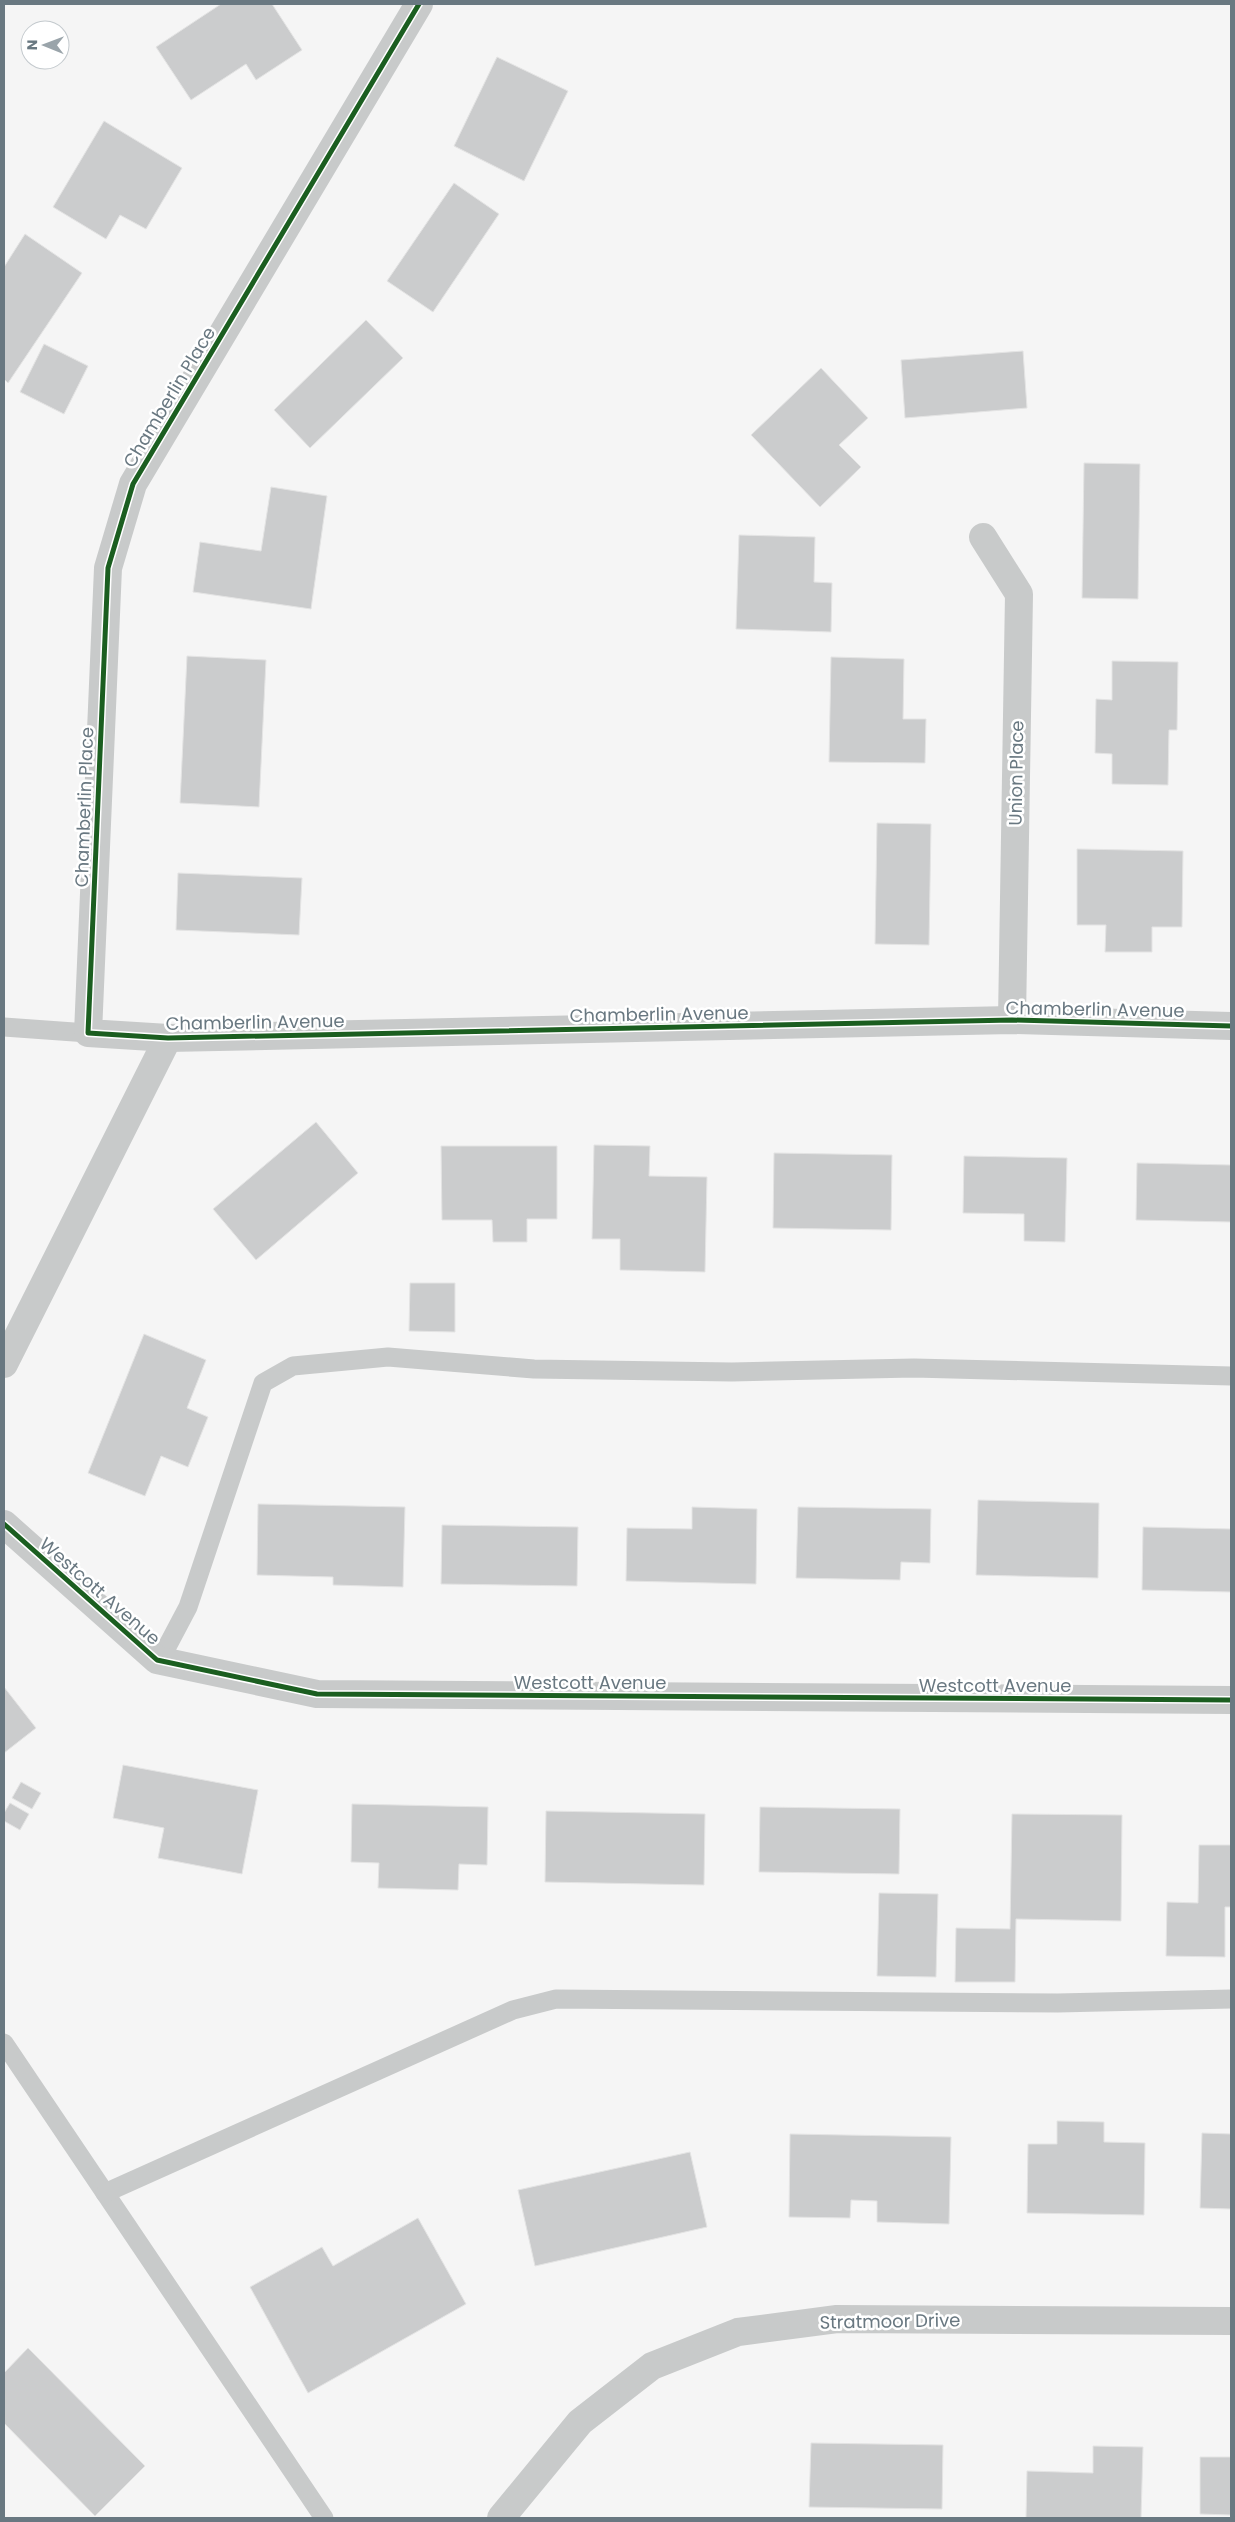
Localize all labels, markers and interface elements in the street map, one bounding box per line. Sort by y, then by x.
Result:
north arrow [20,20,70,70]
text: N [22,39,42,50]
street label: Chamberlin Place [117,322,221,472]
street label: Union Place [1003,720,1029,826]
street label: Chamberlin Place [69,726,99,888]
street label: Chamberlin Avenue [1005,995,1185,1023]
street label: Chamberlin Avenue [569,1000,749,1028]
street label: Chamberlin Avenue [165,1008,345,1036]
street label: Westcott Avenue [34,1532,166,1650]
street label: Westcott Avenue [514,1670,666,1695]
street label: Westcott Avenue [919,1673,1071,1698]
street label: Stratmoor Drive [819,2307,961,2335]

